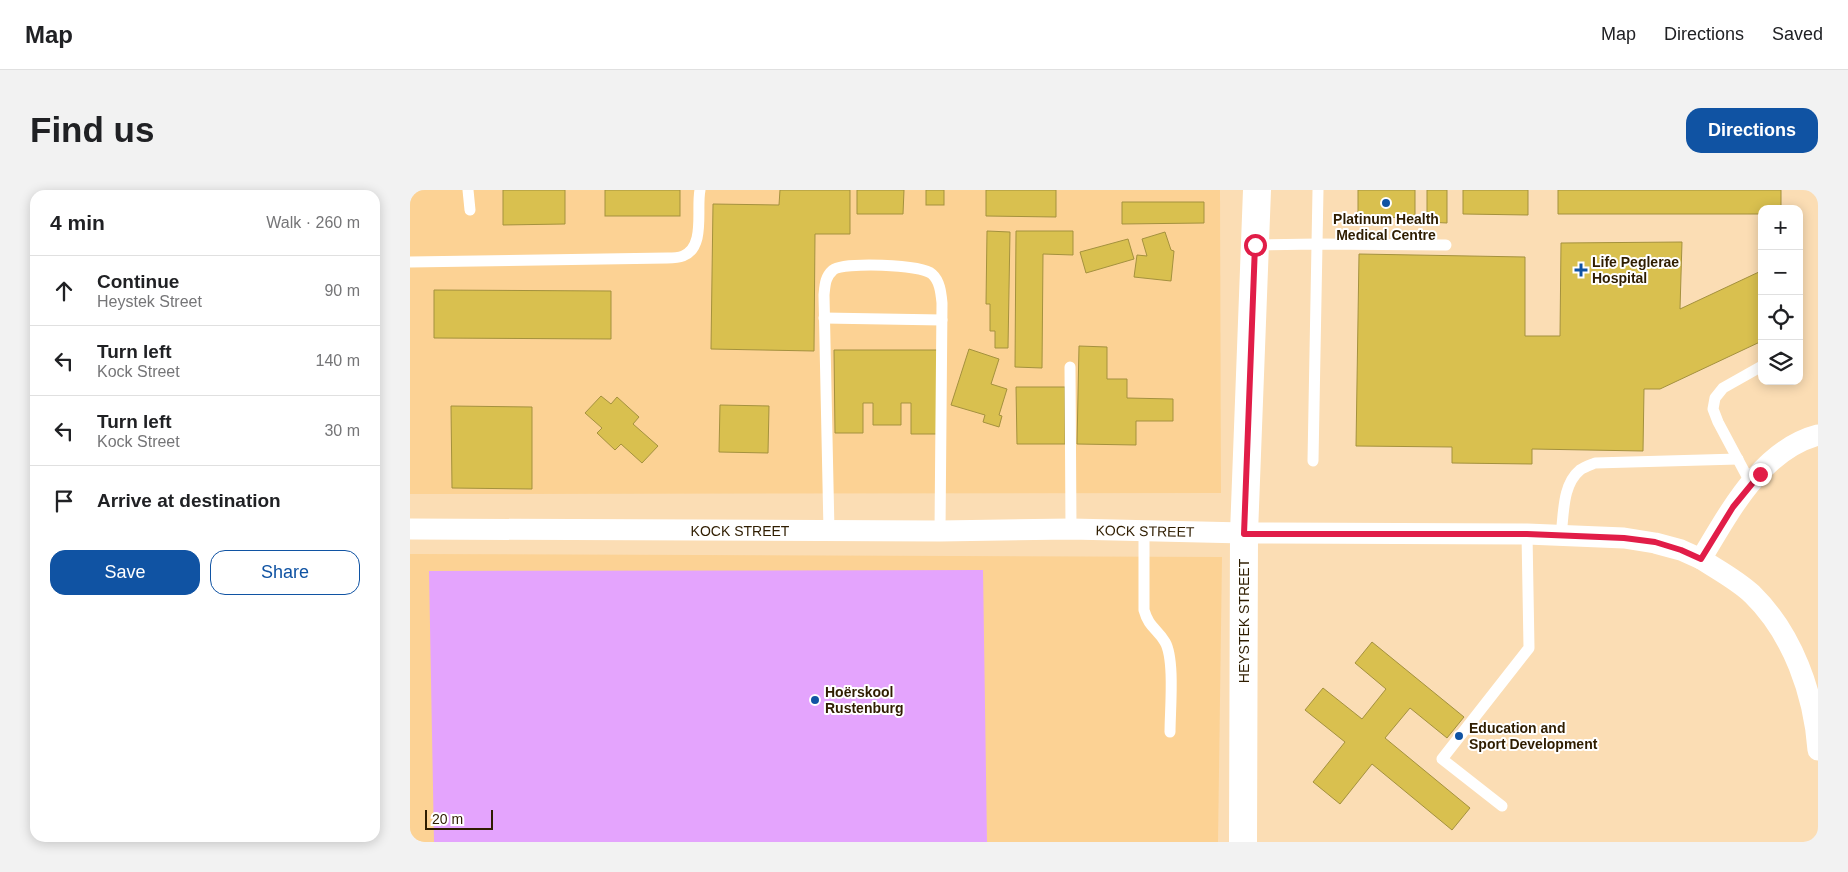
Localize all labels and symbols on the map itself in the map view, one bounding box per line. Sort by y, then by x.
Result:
marker: Platinum Health Medical Centre [1380,197,1392,209]
place label: Platinum Health Medical Centre [1333,211,1439,243]
route start [1244,234,1267,257]
place label: Life Peglerae Hospital [1592,254,1679,286]
marker: Life Peglerae Hospital [1574,263,1588,277]
route end [1749,463,1772,486]
street label: KOCK STREET [1095,522,1195,540]
street label: KOCK STREET [691,523,790,539]
street label: HEYSTEK STREET [1236,558,1252,683]
place label: Hoërskool Rustenburg [825,684,904,716]
marker: Hoërskool Rustenburg [809,694,821,706]
place label: Education and Sport Development [1469,720,1598,752]
marker: Education and Sport Development [1453,730,1465,742]
scale bar [425,807,492,830]

